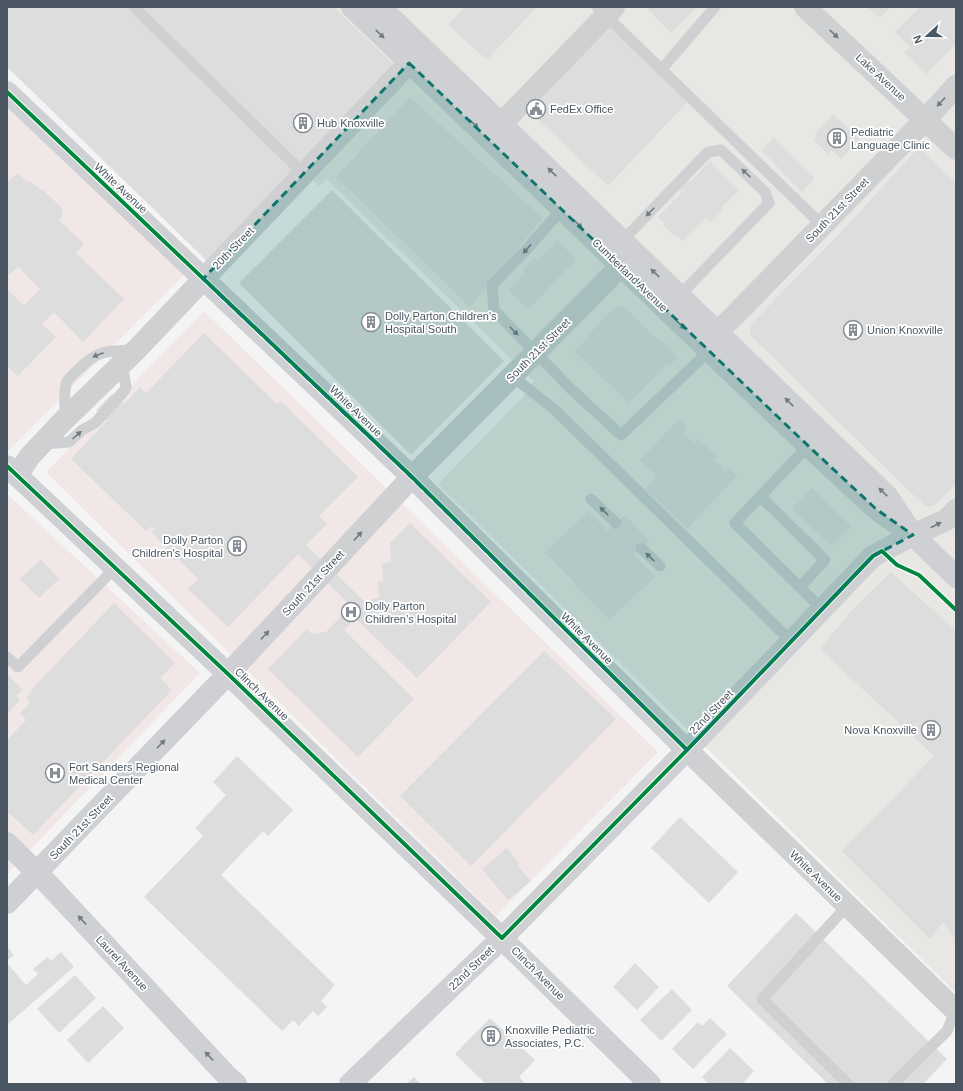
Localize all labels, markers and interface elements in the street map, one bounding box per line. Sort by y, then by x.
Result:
north arrow [907,16,947,56]
one-way arrow [375,29,385,39]
one-way arrow [828,29,839,38]
text: N [911,34,925,45]
street label: Lake Avenue [854,51,908,103]
public building icon: FedEx Office [525,98,547,120]
one-way arrow [937,98,946,107]
place label: FedEx Office [550,103,613,115]
building icon: Hub Knoxville [292,112,314,134]
place label: Hub Knoxville [317,117,384,129]
one-way arrow [469,120,479,129]
place label: Pediatric Language Clinic [851,126,930,151]
building icon: Pediatric Language Clinic [826,127,848,149]
street label: White Avenue [92,161,150,215]
one-way arrow [547,168,557,177]
one-way arrow [741,169,751,178]
street label: South 21st Street [803,175,871,245]
one-way arrow [645,207,655,217]
one-way arrow [573,219,583,229]
street label: 20th Street [210,224,256,272]
street label: Cumberland Avenue [590,236,670,314]
one-way arrow [522,244,532,254]
one-way arrow [650,268,660,278]
place label: Dolly Parton Children's Hospital South [385,310,497,335]
building icon: Dolly Parton Children's Hospital South [360,311,382,333]
street label: South 21st Street [504,316,572,384]
building icon: Union Knoxville [842,319,864,341]
one-way arrow [676,320,686,329]
place label: Union Knoxville [867,324,943,336]
one-way arrow [510,326,519,336]
one-way arrow [92,352,104,358]
street label: White Avenue [327,383,385,439]
one-way arrow [784,397,794,407]
one-way arrow [72,430,82,439]
one-way arrow [878,487,888,497]
one-way arrow [599,506,609,516]
one-way arrow [930,522,942,528]
one-way arrow [353,531,362,541]
place label: Dolly Parton Children's Hospital [132,534,223,559]
building icon: Dolly Parton Children's Hospital [226,535,248,557]
street label: South 21st Street [280,548,346,618]
one-way arrow [646,553,655,562]
place label: Dolly Parton Children’s Hospital [365,600,457,625]
hospital icon: Dolly Parton Children’s Hospital [340,601,362,623]
street label: White Avenue [559,610,615,666]
one-way arrow [260,630,270,640]
street label: Clinch Avenue [233,665,291,723]
street label: 22nd Street [687,687,735,737]
building icon: Nova Knoxville [920,719,942,741]
place label: Nova Knoxville [844,724,917,736]
one-way arrow [156,739,165,749]
place label: Fort Sanders Regional Medical Center [69,761,179,786]
hospital icon: Fort Sanders Regional Medical Center [44,762,66,784]
street label: South 21st Street [47,792,115,862]
street label: White Avenue [787,848,845,904]
one-way arrow [77,915,87,925]
street label: Laurel Avenue [94,933,150,993]
street label: 22nd Street [446,944,496,992]
street label: Clinch Avenue [509,944,567,1002]
place label: Knoxville Pediatric Associates, P.C. [505,1024,595,1049]
building icon: Knoxville Pediatric Associates, P.C. [480,1025,502,1047]
one-way arrow [204,1051,214,1061]

